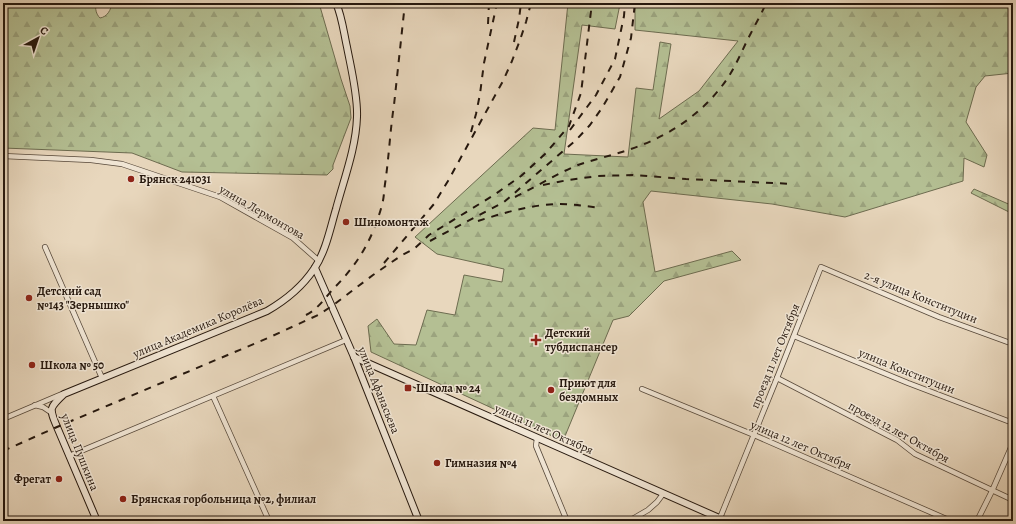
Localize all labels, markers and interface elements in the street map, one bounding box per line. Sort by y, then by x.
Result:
north arrow [18,18,58,58]
text: С [37,23,52,39]
place label: Брянск 241031 [139,171,212,187]
marker: Брянск 241031 [126,174,136,184]
street label: улица Лермонтова [216,181,308,243]
place label: Шиномонтаж [354,214,430,230]
marker: Шиномонтаж [341,217,351,227]
street label: 2-я улица Конституции [862,267,980,327]
place label: Детский сад №143 "Зернышко" [37,283,129,313]
street label: улица Академика Королёва [129,292,266,362]
marker: Детский сад №143 "Зернышко" [24,293,34,303]
street label: проезд 11 лет Октября [747,301,803,411]
place label: Детский тубдиспансер [545,325,618,355]
marker: Детский тубдиспансер [530,334,542,346]
street label: улица Афанасьева [354,343,404,436]
street label: улица Конституции [856,344,957,398]
place label: Школа № 50 [40,357,104,373]
marker: Школа № 50 [27,360,37,370]
place label: Приют для бездомных [559,375,619,405]
place label: Школа № 24 [416,380,481,396]
marker: Школа № 24 [403,383,413,393]
marker: Приют для бездомных [546,385,556,395]
street label: проезд 12 лет Октября [846,398,953,467]
street label: улица 11 лет Октября [491,400,596,458]
street label: улица Пушкина [57,410,103,494]
street label: улица 12 лет Октября [747,416,854,474]
place label: Гимназия №4 [445,455,517,471]
marker: Гимназия №4 [432,458,442,468]
place label: Фрегат [14,471,52,487]
marker: Фрегат [54,474,64,484]
place label: Брянская горбольница №2, филиал [131,491,316,507]
marker: Брянская горбольница №2, филиал [118,494,128,504]

